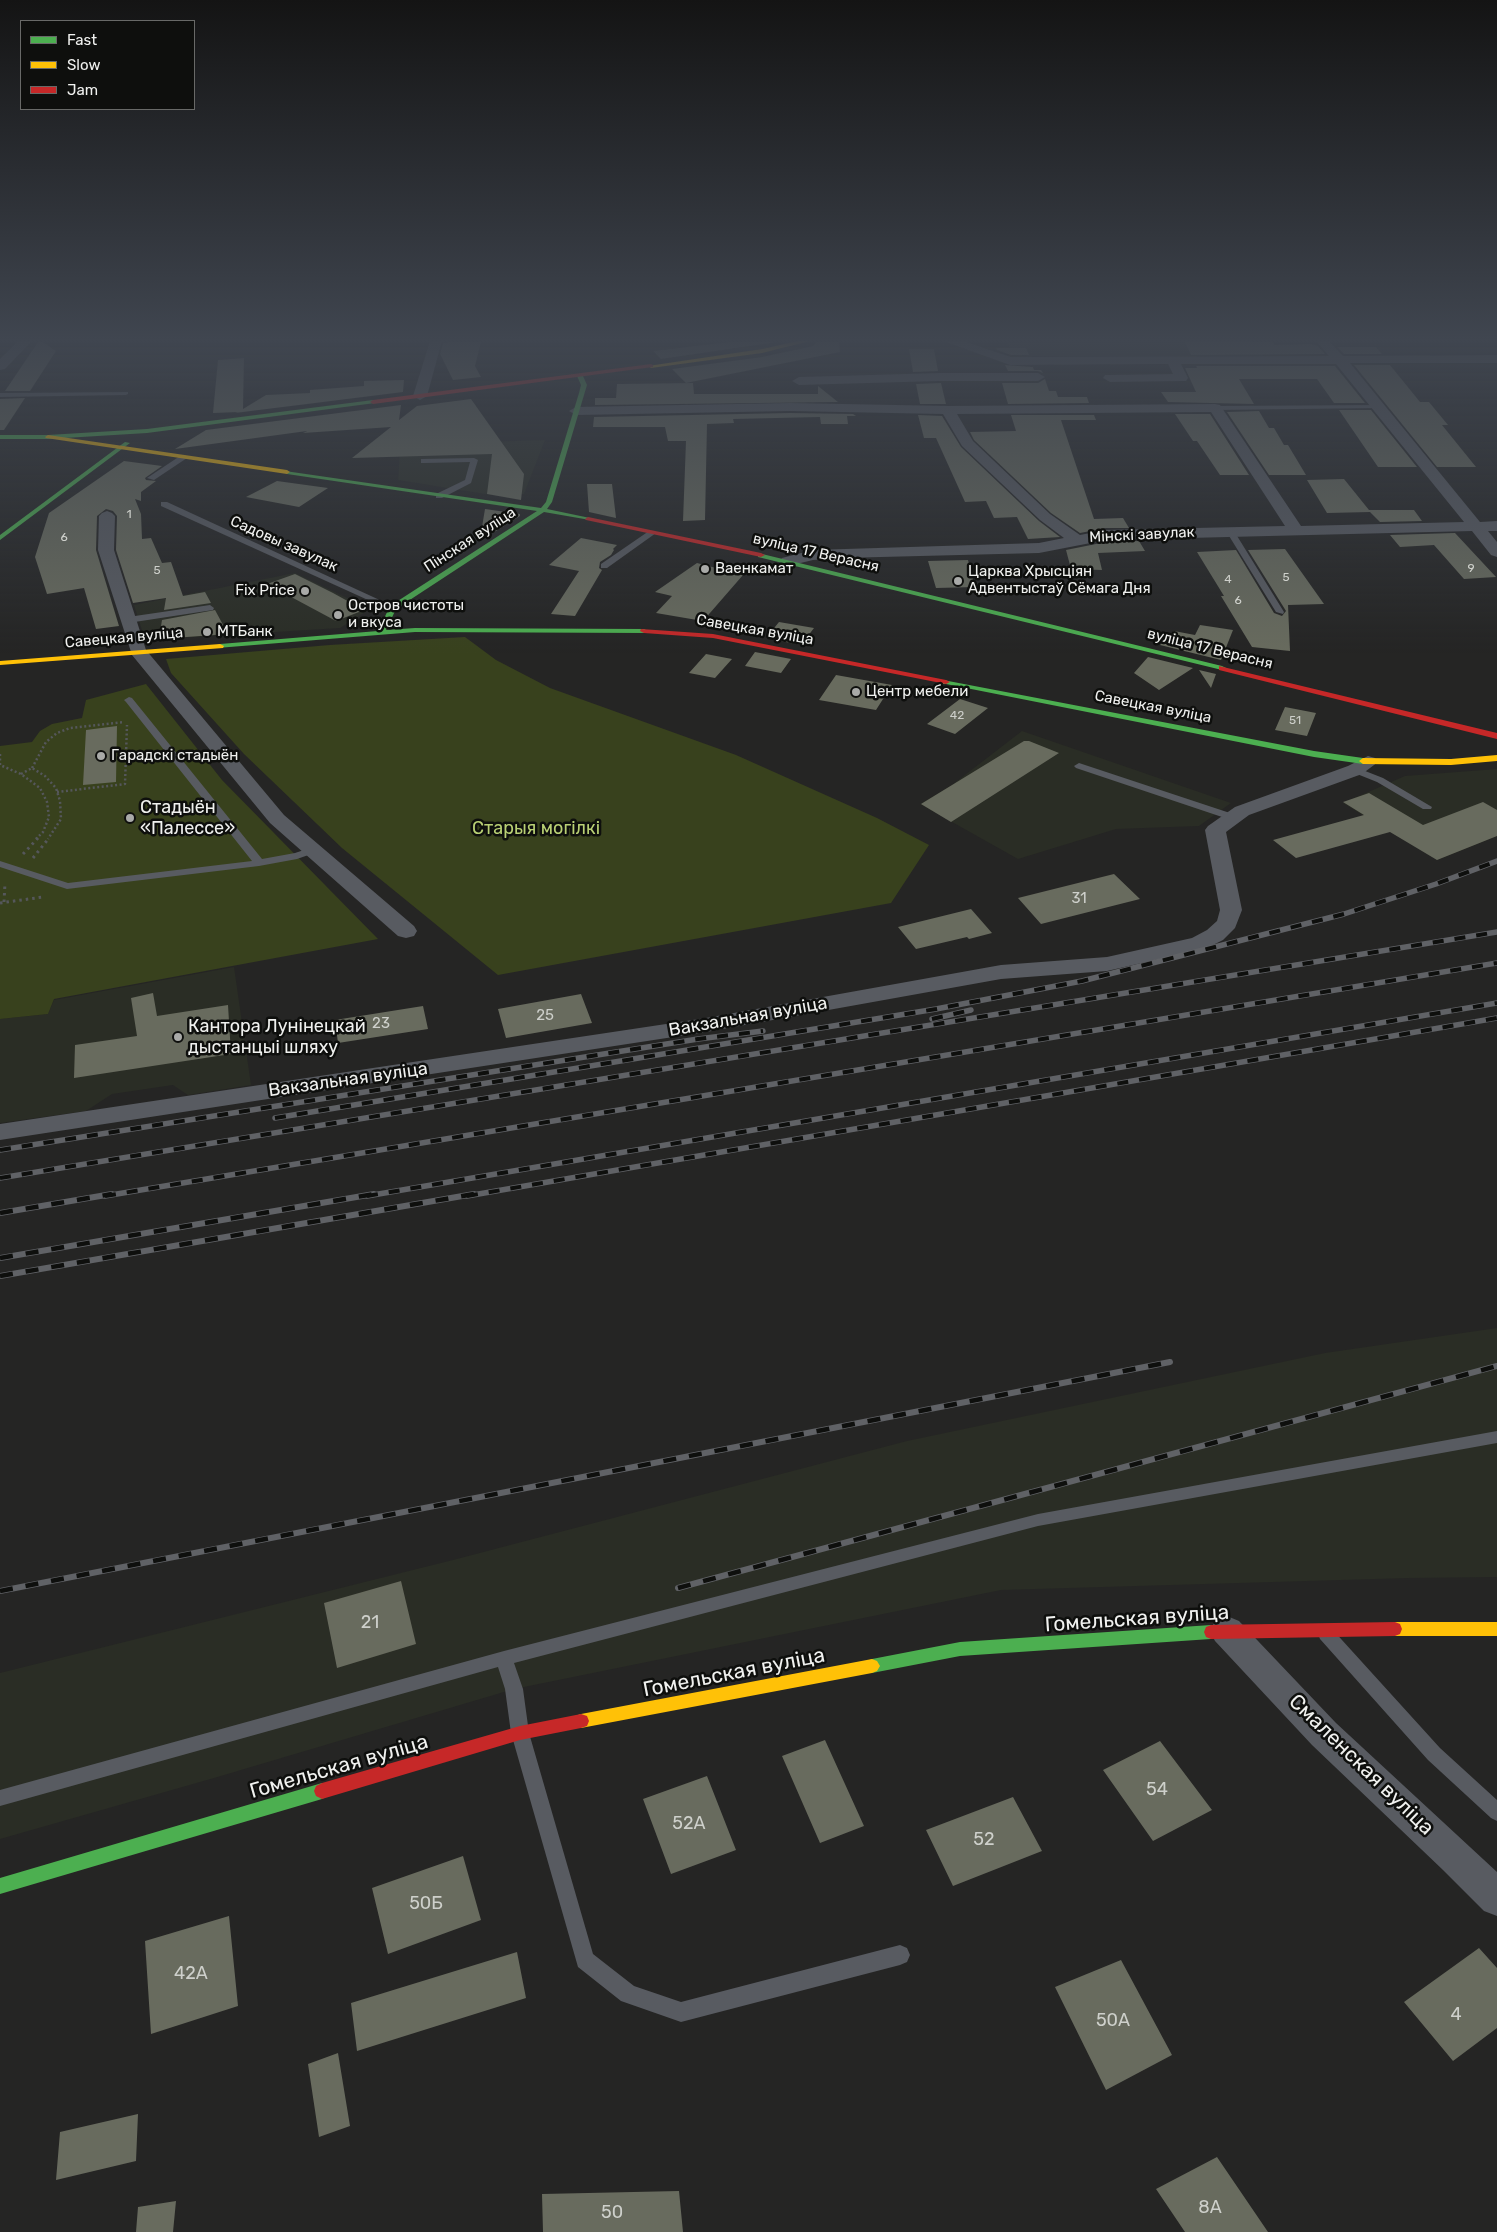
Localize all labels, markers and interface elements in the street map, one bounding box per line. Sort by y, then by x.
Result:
legend [20,20,195,110]
text: Fast [67,31,97,49]
text: Slow [67,56,100,74]
text: Jam [67,81,98,99]
street label: Пінская вуліца [421,504,519,576]
house number: 1 [126,508,132,522]
street label: Садовы завулак [227,512,341,576]
street label: Мінскі завулак [1089,523,1195,547]
street label: вуліца 17 Верасня [751,530,881,576]
house number: 6 [60,531,68,545]
place label: Ваенкамат [715,560,793,578]
house number: 9 [1467,562,1475,576]
marker: Ваенкамат [699,563,711,575]
place label: Царква Хрысціян Адвентыстаў Сёмага Дня [968,563,1151,598]
house number: 5 [153,564,161,578]
house number: 5 [1282,571,1290,585]
house number: 4 [1224,573,1232,587]
marker: Царква Хрысціян Адвентыстаў Сёмага Дня [952,575,964,587]
place label: Fix Price [235,582,295,600]
marker: Fix Price [299,585,311,597]
house number: 6 [1234,594,1242,608]
place label: Остров чистоты и вкуса [348,597,464,632]
marker: Остров чистоты и вкуса [332,609,344,621]
street label: Савецкая вуліца [695,611,815,649]
place label: МТБанк [217,623,273,641]
street label: Савецкая вуліца [64,624,184,652]
street label: вуліца 17 Верасня [1145,625,1275,673]
marker: МТБанк [201,626,213,638]
place label: Центр мебели [866,683,968,701]
marker: Центр мебели [850,686,862,698]
street label: Савецкая вуліца [1093,687,1213,727]
house number: 42 [950,709,964,723]
house number: 51 [1289,714,1301,728]
place label: Гарадскі стадыён [111,747,238,765]
marker: Гарадскі стадыён [95,750,107,762]
place label: Стадыён «Палессе» [140,797,235,840]
marker: Стадыён «Палессе» [124,812,136,824]
park label: Старыя могілкі [472,818,600,840]
house number: 31 [1071,890,1087,908]
street label: Вакзальная вуліца [667,992,829,1042]
house number: 25 [536,1007,554,1025]
house number: 23 [372,1015,390,1033]
place label: Кантора Лунінецкай дыстанцыі шляху [188,1016,366,1058]
marker: Кантора Лунінецкай дыстанцыі шляху [172,1031,184,1043]
street label: Вакзальная вуліца [267,1058,429,1102]
street label: Гомельская вуліца [1044,1600,1230,1638]
house number: 21 [361,1612,379,1634]
street label: Гомельская вуліца [641,1643,827,1703]
street label: Смаленская вуліца [1283,1689,1439,1841]
street label: Гомельская вуліца [247,1729,431,1805]
house number: 54 [1146,1779,1168,1801]
house number: 52А [672,1813,706,1835]
house number: 52 [973,1829,995,1851]
house number: 50Б [409,1893,443,1915]
house number: 42А [174,1963,208,1985]
house number: 4 [1450,2004,1462,2026]
house number: 50А [1096,2010,1130,2032]
house number: 8А [1198,2197,1222,2219]
house number: 50 [601,2202,623,2224]

